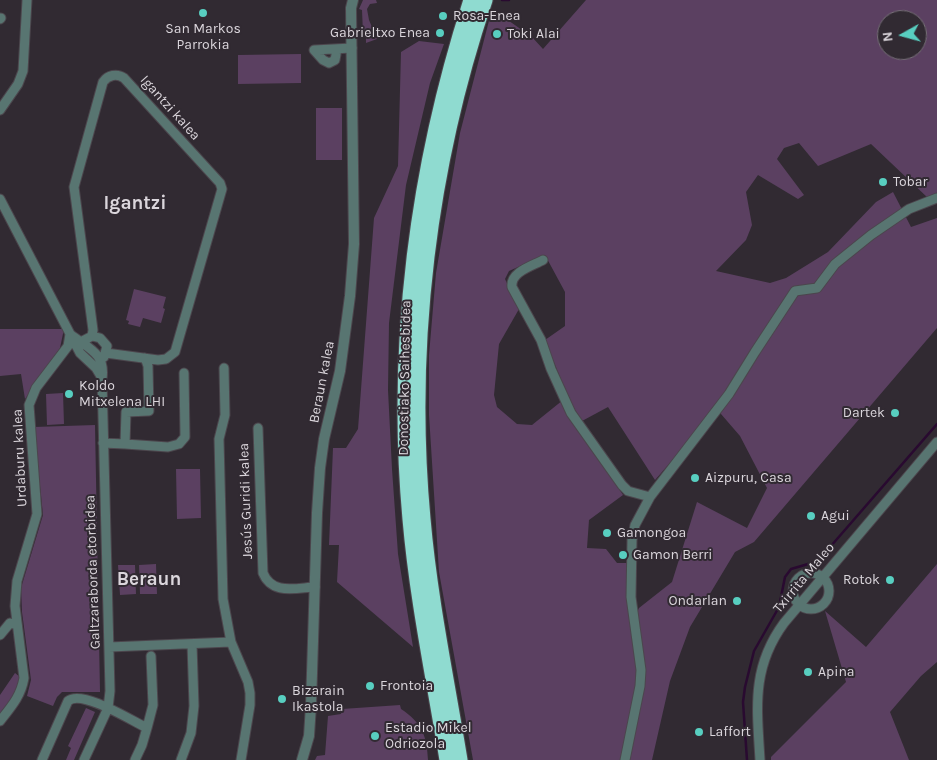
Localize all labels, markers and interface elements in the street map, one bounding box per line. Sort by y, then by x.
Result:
marker: San Markos Parrokia [197,7,209,19]
place label: Rosa-Enea [453,8,520,24]
marker: Rosa-Enea [437,10,449,22]
north arrow [877,10,927,60]
place label: San Markos Parrokia [165,21,241,54]
place label: Gabrieltxo Enea [330,25,430,41]
place label: Toki Alai [507,26,560,42]
marker: Gabrieltxo Enea [434,27,446,39]
marker: Toki Alai [491,28,503,40]
text: N [879,31,897,43]
street label: Igantzi kalea [136,72,204,144]
place label: Tobar [893,174,928,190]
marker: Tobar [877,176,889,188]
district label: Igantzi [104,193,166,215]
street label: Donostiako Saihesbidea [395,300,415,456]
street label: Beraun kalea [306,340,338,424]
place label: Koldo Mitxelena LHI [79,378,165,411]
marker: Koldo Mitxelena LHI [63,388,75,400]
place label: Dartek [843,405,885,421]
marker: Dartek [889,407,901,419]
street label: Urdaburu kalea [9,409,31,507]
street label: Jesús Guridi kalea [236,443,256,559]
place label: Aizpuru, Casa [705,470,792,486]
marker: Aizpuru, Casa [689,472,701,484]
street label: Galtzaraborda etorbidea [82,495,104,649]
place label: Agui [821,508,850,524]
marker: Agui [805,510,817,522]
place label: Gamongoa [617,525,686,541]
marker: Gamongoa [601,527,613,539]
street label: Txirrita Maleo [770,539,838,617]
place label: Gamon Berri [633,547,712,563]
marker: Gamon Berri [617,549,629,561]
district label: Beraun [117,569,181,591]
place label: Rotok [843,572,880,588]
marker: Rotok [884,574,896,586]
place label: Ondarlan [668,593,727,609]
marker: Ondarlan [731,595,743,607]
place label: Apina [818,664,855,680]
marker: Apina [802,666,814,678]
place label: Frontoia [380,678,433,694]
marker: Frontoia [364,680,376,692]
place label: Bizarain Ikastola [292,683,345,716]
marker: Bizarain Ikastola [276,693,288,705]
place label: Estadio Mikel Odriozola [385,720,472,752]
place label: Laffort [709,724,751,740]
marker: Laffort [693,726,705,738]
marker: Estadio Mikel Odriozola [369,730,381,742]

